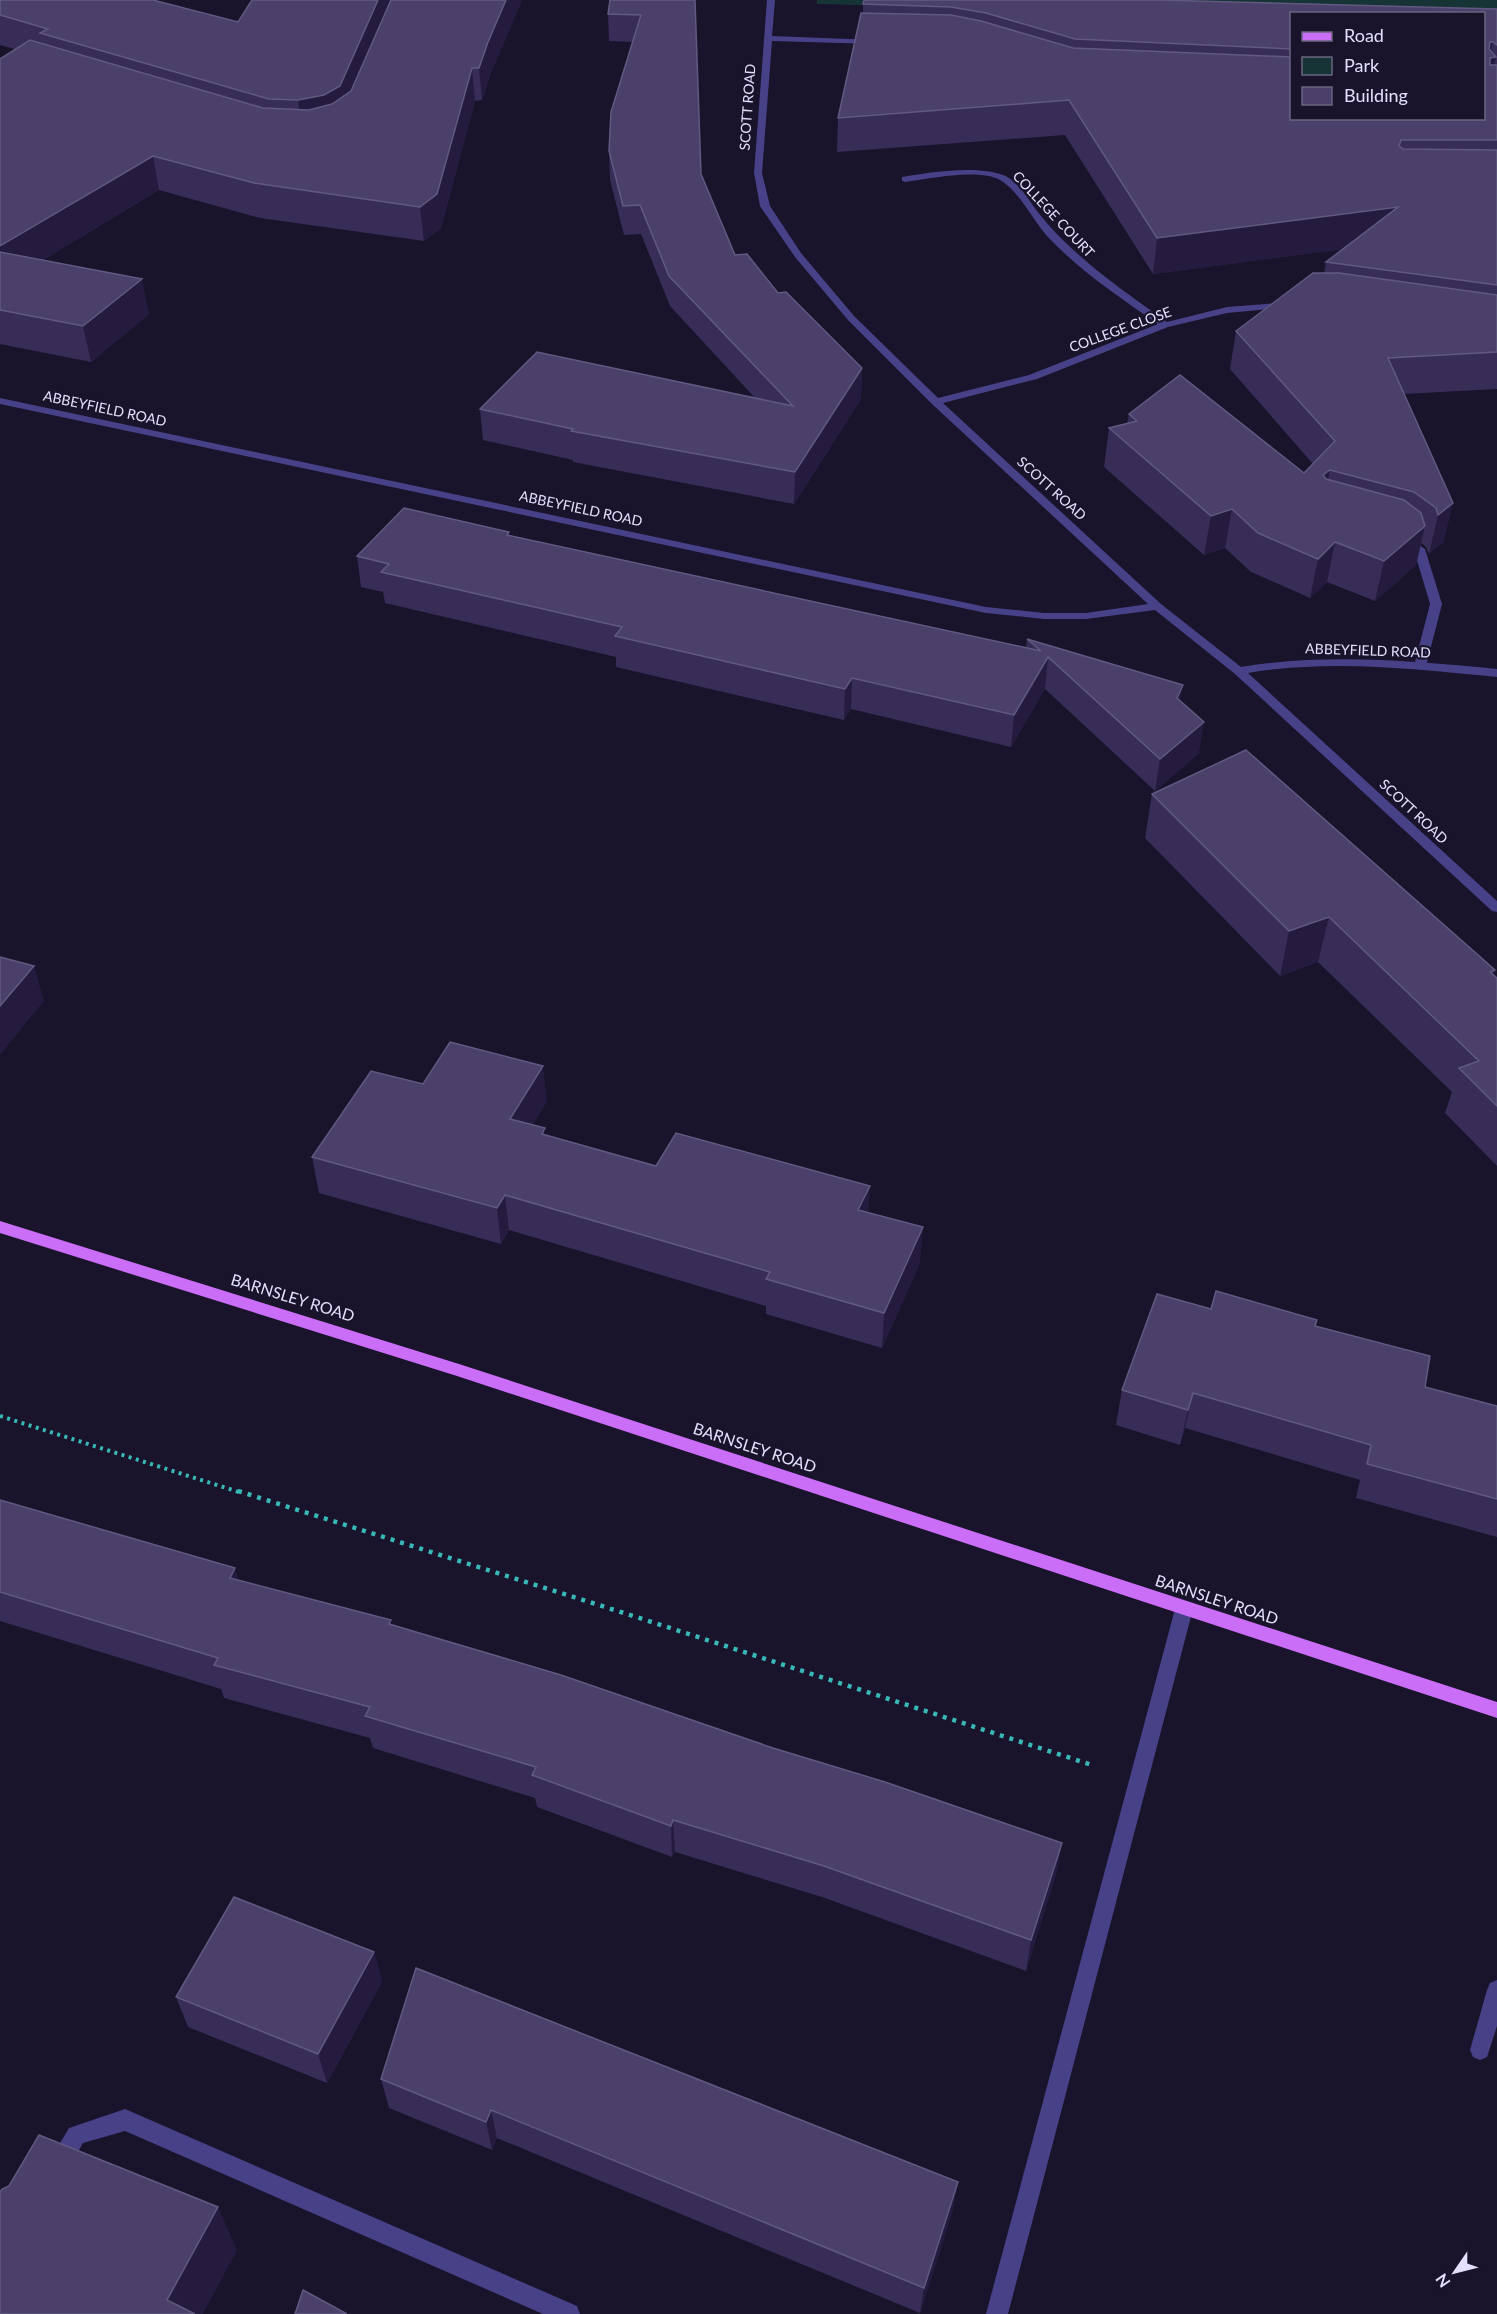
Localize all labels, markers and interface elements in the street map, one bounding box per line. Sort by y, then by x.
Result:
legend [1290,12,1485,120]
text: Road [1344,24,1384,46]
text: Park [1344,54,1380,76]
street label: SCOTT ROAD [735,63,759,151]
text: Building [1344,84,1408,106]
street label: COLLEGE COURT [1010,167,1099,261]
street label: COLLEGE CLOSE [1067,303,1173,355]
street label: ABBEYFIELD ROAD [42,387,168,429]
street label: SCOTT ROAD [1014,453,1090,523]
street label: ABBEYFIELD ROAD [518,487,644,529]
street label: ABBEYFIELD ROAD [1305,639,1431,661]
street label: SCOTT ROAD [1376,775,1452,847]
street label: BARNSLEY ROAD [229,1269,357,1325]
street label: BARNSLEY ROAD [691,1418,819,1476]
street label: BARNSLEY ROAD [1153,1570,1281,1628]
north arrow [1425,2242,1485,2302]
text: N [1431,2270,1454,2291]

